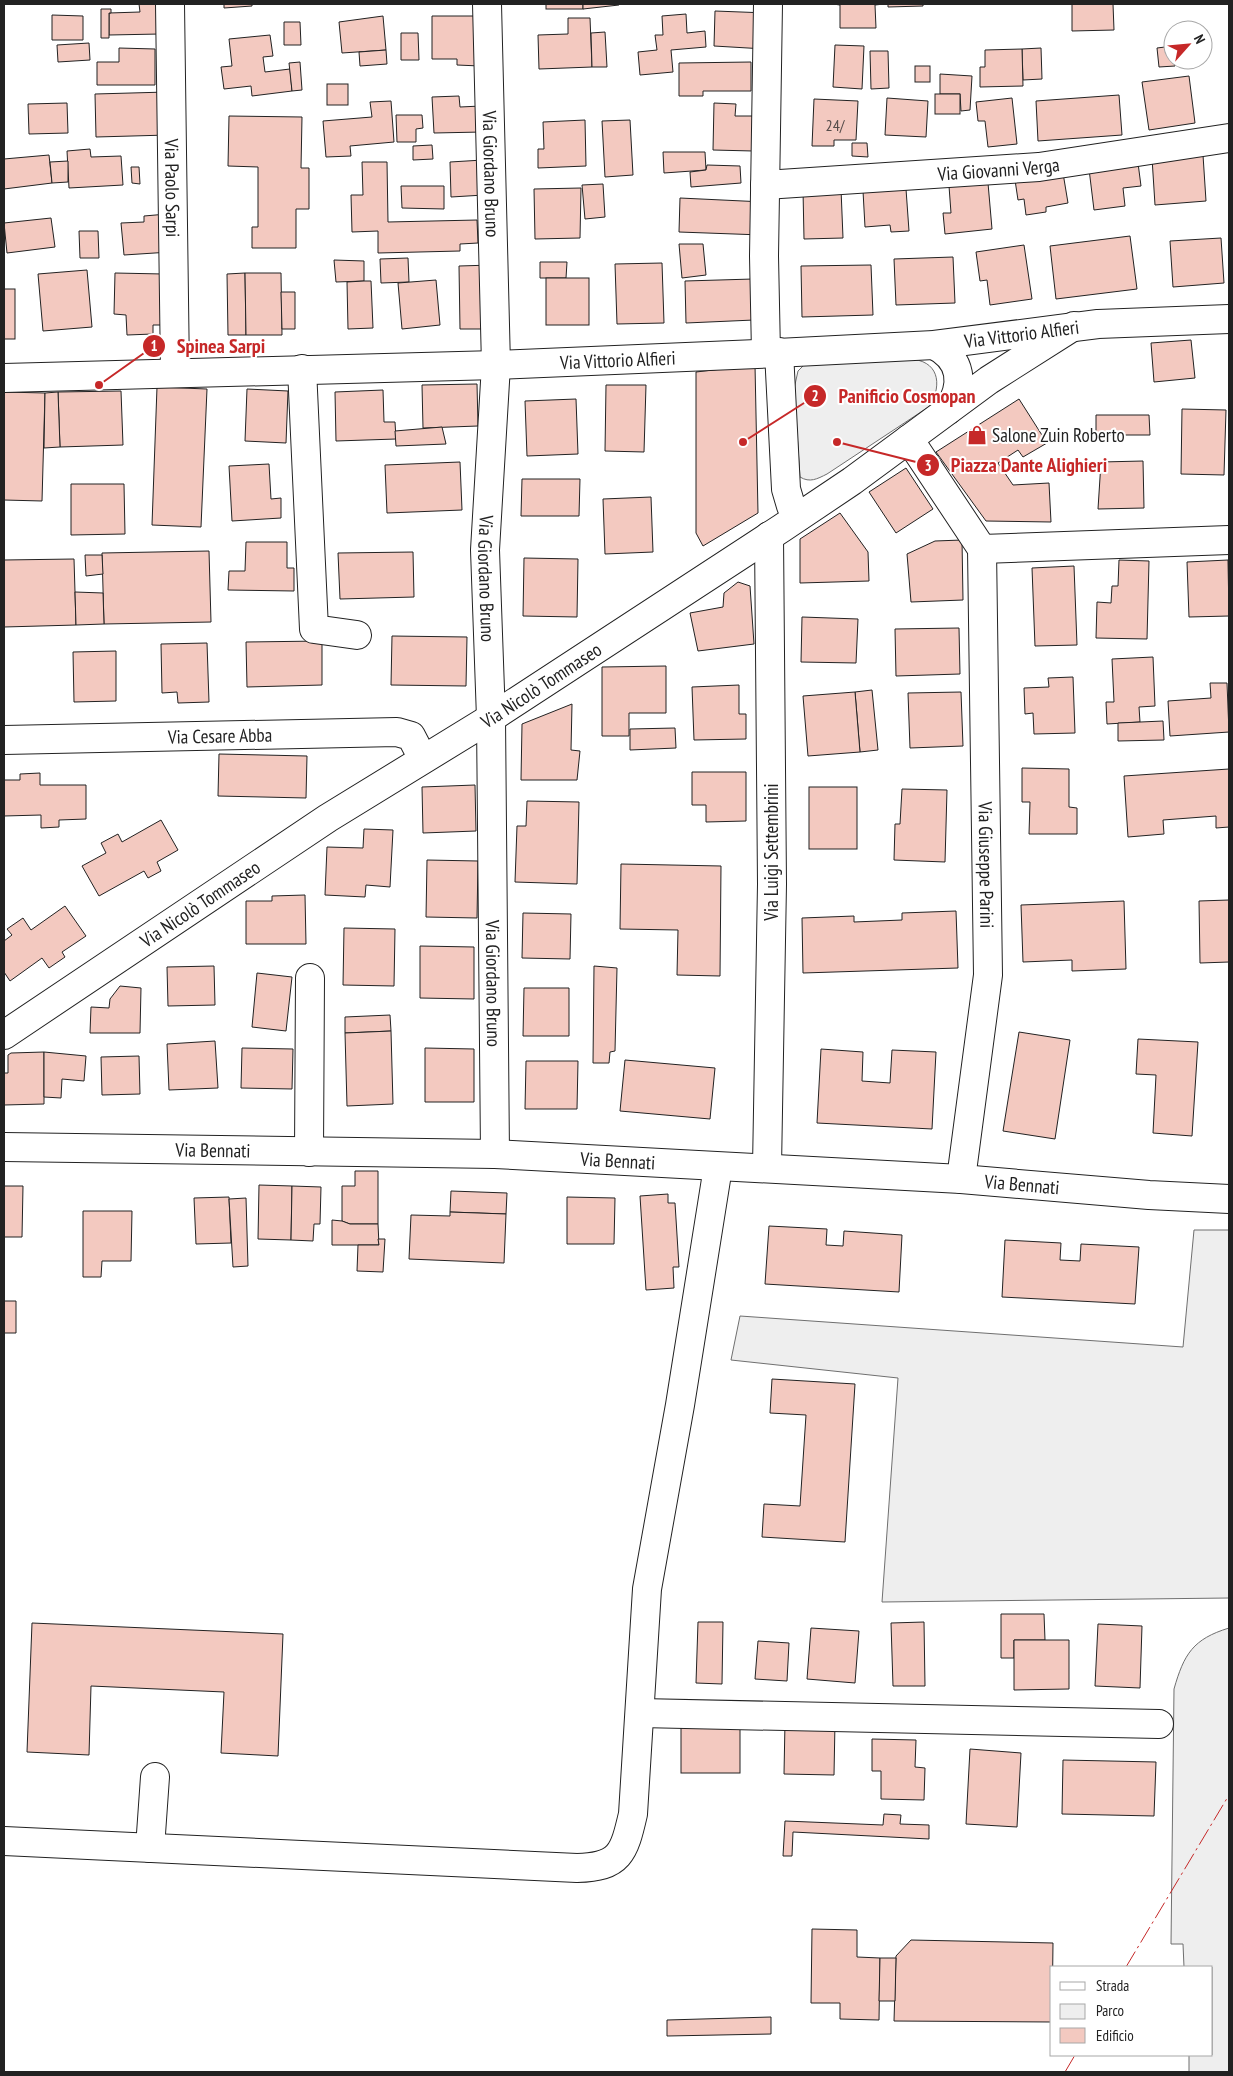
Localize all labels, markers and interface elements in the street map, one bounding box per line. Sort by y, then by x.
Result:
north arrow [1163,20,1213,70]
text: N [1190,32,1209,47]
street label: Via Giordano Bruno [478,109,505,238]
house number: 24/ [825,115,846,135]
street label: Via Paolo Sarpi [160,138,185,237]
street label: Via Giovanni Verga [936,152,1061,186]
street label: Via Vittorio Alfieri [962,315,1081,353]
callout: Spinea Sarpi [142,328,275,363]
text: Spinea Sarpi [177,333,265,359]
text: 1 [150,336,158,355]
street label: Via Vittorio Alfieri [558,345,676,374]
callout: Panificio Cosmopan [803,378,985,413]
text: Panificio Cosmopan [838,383,976,409]
text: 2 [811,386,819,405]
place label: Salone Zuin Roberto [992,423,1125,447]
shop icon: Salone Zuin Roberto [966,424,988,446]
callout: Piazza Dante Alighieri [915,448,1117,483]
text: Piazza Dante Alighieri [951,452,1107,478]
text: 3 [924,456,932,475]
street label: Via Giordano Bruno [473,513,500,642]
street label: Via Nicolò Tommaseo [475,637,606,734]
street label: Via Cesare Abba [167,723,272,749]
street label: Via Luigi Settembrini [759,783,783,922]
street label: Via Giuseppe Parini [974,801,999,928]
street label: Via Nicolò Tommaseo [135,855,265,953]
street label: Via Giordano Bruno [481,919,506,1047]
street label: Via Bennati [174,1137,251,1163]
street label: Via Bennati [579,1147,656,1175]
street label: Via Bennati [983,1169,1060,1199]
legend [1050,1966,1213,2056]
text: Strada [1096,1976,1129,1995]
text: Parco [1096,2001,1124,2020]
text: Edificio [1096,2026,1134,2045]

